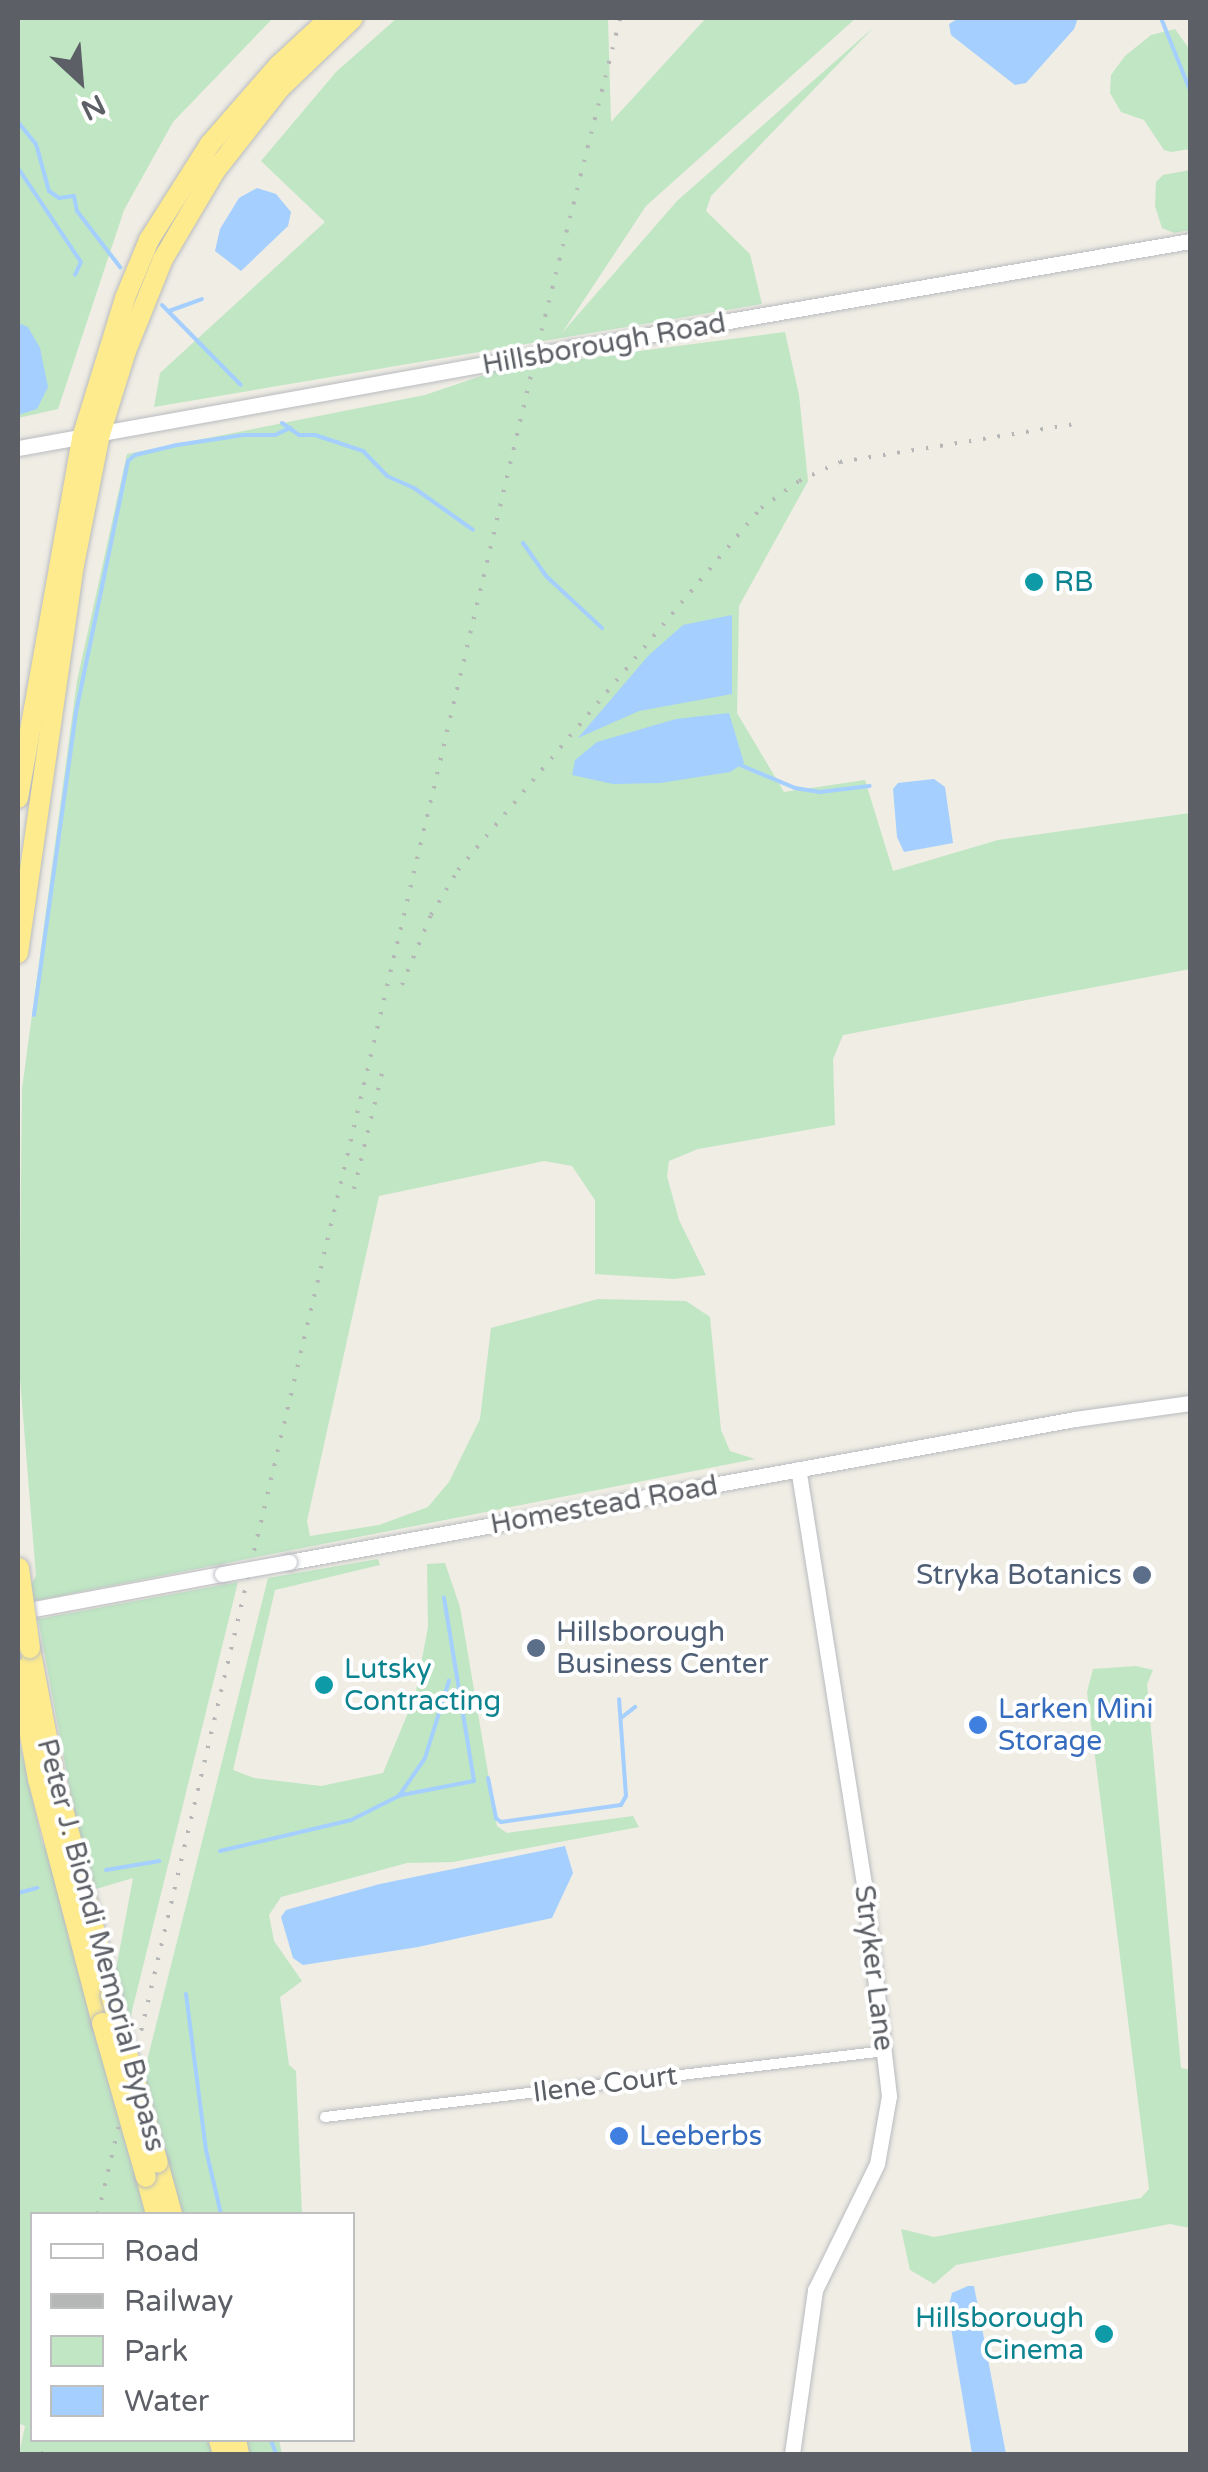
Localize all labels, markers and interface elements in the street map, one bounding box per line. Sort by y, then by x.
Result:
north arrow [30,30,130,130]
text: N [76,87,111,127]
street label: Hillsborough Road [480,306,728,382]
place label: RB [1054,565,1093,599]
marker: RB [1023,571,1045,593]
street label: Homestead Road [488,1468,720,1542]
place label: Stryka Botanics [916,1558,1122,1592]
marker: Stryka Botanics [1131,1564,1153,1586]
place label: Hillsborough Business Center [556,1615,768,1681]
marker: Hillsborough Business Center [525,1637,547,1659]
place label: Lutsky Contracting [344,1652,501,1718]
marker: Lutsky Contracting [313,1674,335,1696]
place label: Larken Mini Storage [998,1692,1154,1758]
marker: Larken Mini Storage [967,1714,989,1736]
street label: Peter J. Biondi Memorial Bypass [30,1735,172,2155]
street label: Stryker Lane [847,1883,901,2053]
street label: Ilene Court [531,2058,679,2110]
place label: Leeberbs [639,2119,762,2153]
marker: Leeberbs [608,2125,630,2147]
legend [30,2212,355,2442]
text: Road [124,2233,199,2270]
text: Railway [124,2283,233,2320]
place label: Hillsborough Cinema [915,2301,1084,2367]
marker: Hillsborough Cinema [1093,2323,1115,2345]
text: Park [124,2333,188,2370]
text: Water [124,2383,209,2420]

